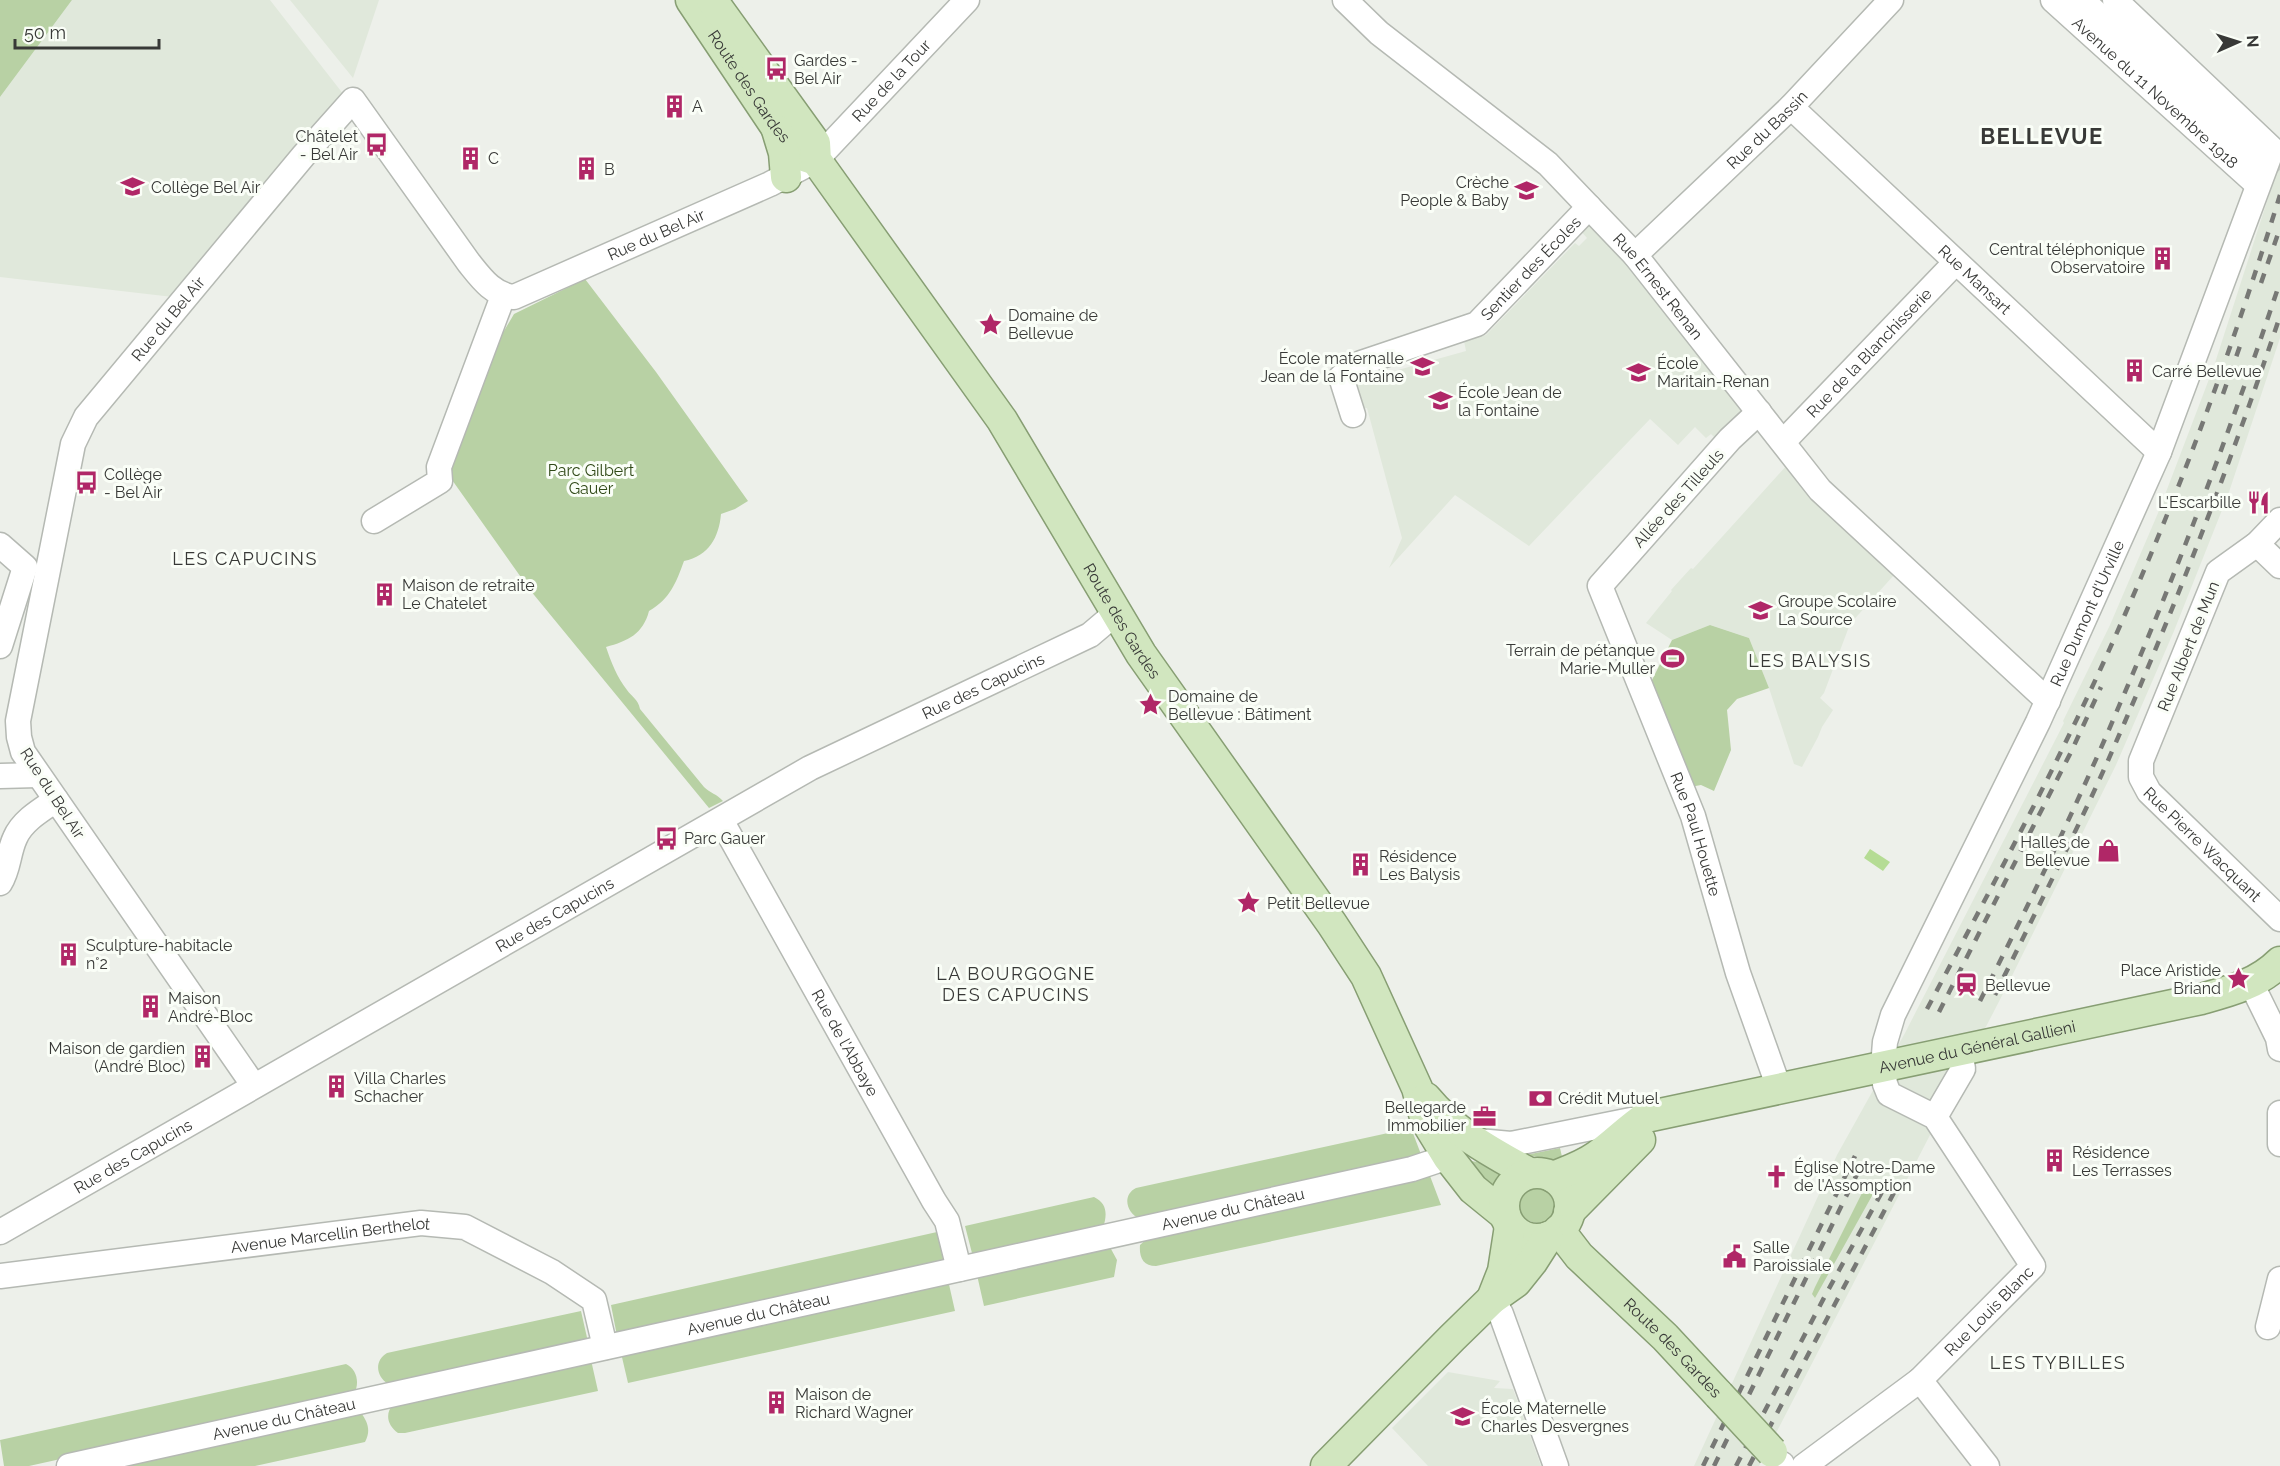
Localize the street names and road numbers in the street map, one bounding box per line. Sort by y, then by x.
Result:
street label: Avenue du 11 Novembre 1918 [2068,13,2242,173]
street label: Route des Gardes [704,27,794,147]
street label: Rue de la Tour [848,35,935,126]
street label: Rue du Bassin [1723,87,1811,173]
street label: Rue du Bel Air [605,205,708,265]
street label: Sentier des Écoles [1477,212,1585,324]
street label: Rue Ernest Renan [1609,229,1707,343]
street label: Rue Mansart [1934,241,2015,319]
street label: Rue du Bel Air [128,272,209,365]
street label: Rue de la Blanchisserie [1803,284,1936,422]
street label: Allée des Tilleuls [1629,445,1728,552]
street label: Rue Dumont d'Urville [2046,537,2128,689]
street label: Route des Gardes [1079,560,1165,683]
street label: Rue Albert de Mun [2154,578,2223,714]
street label: Rue des Capucins [919,649,1048,723]
street label: Rue du Bel Air [16,744,89,842]
street label: Rue Paul Houette [1666,769,1724,898]
street label: Rue Pierre Wacquant [2140,783,2265,906]
street label: Rue des Capucins [492,873,617,956]
street label: Rue de l'Abbaye [807,986,883,1100]
street label: Avenue du Général Gallieni [1877,1017,2077,1077]
street label: Rue des Capucins [71,1115,196,1198]
street label: Avenue du Château [1160,1184,1306,1234]
street label: Avenue Marcellin Berthelot [230,1214,432,1257]
street label: Rue Louis Blanc [1941,1262,2038,1360]
street label: Avenue du Château [685,1289,832,1339]
street label: Route des Gardes [1620,1294,1726,1402]
street label: Avenue du Château [211,1394,357,1444]

